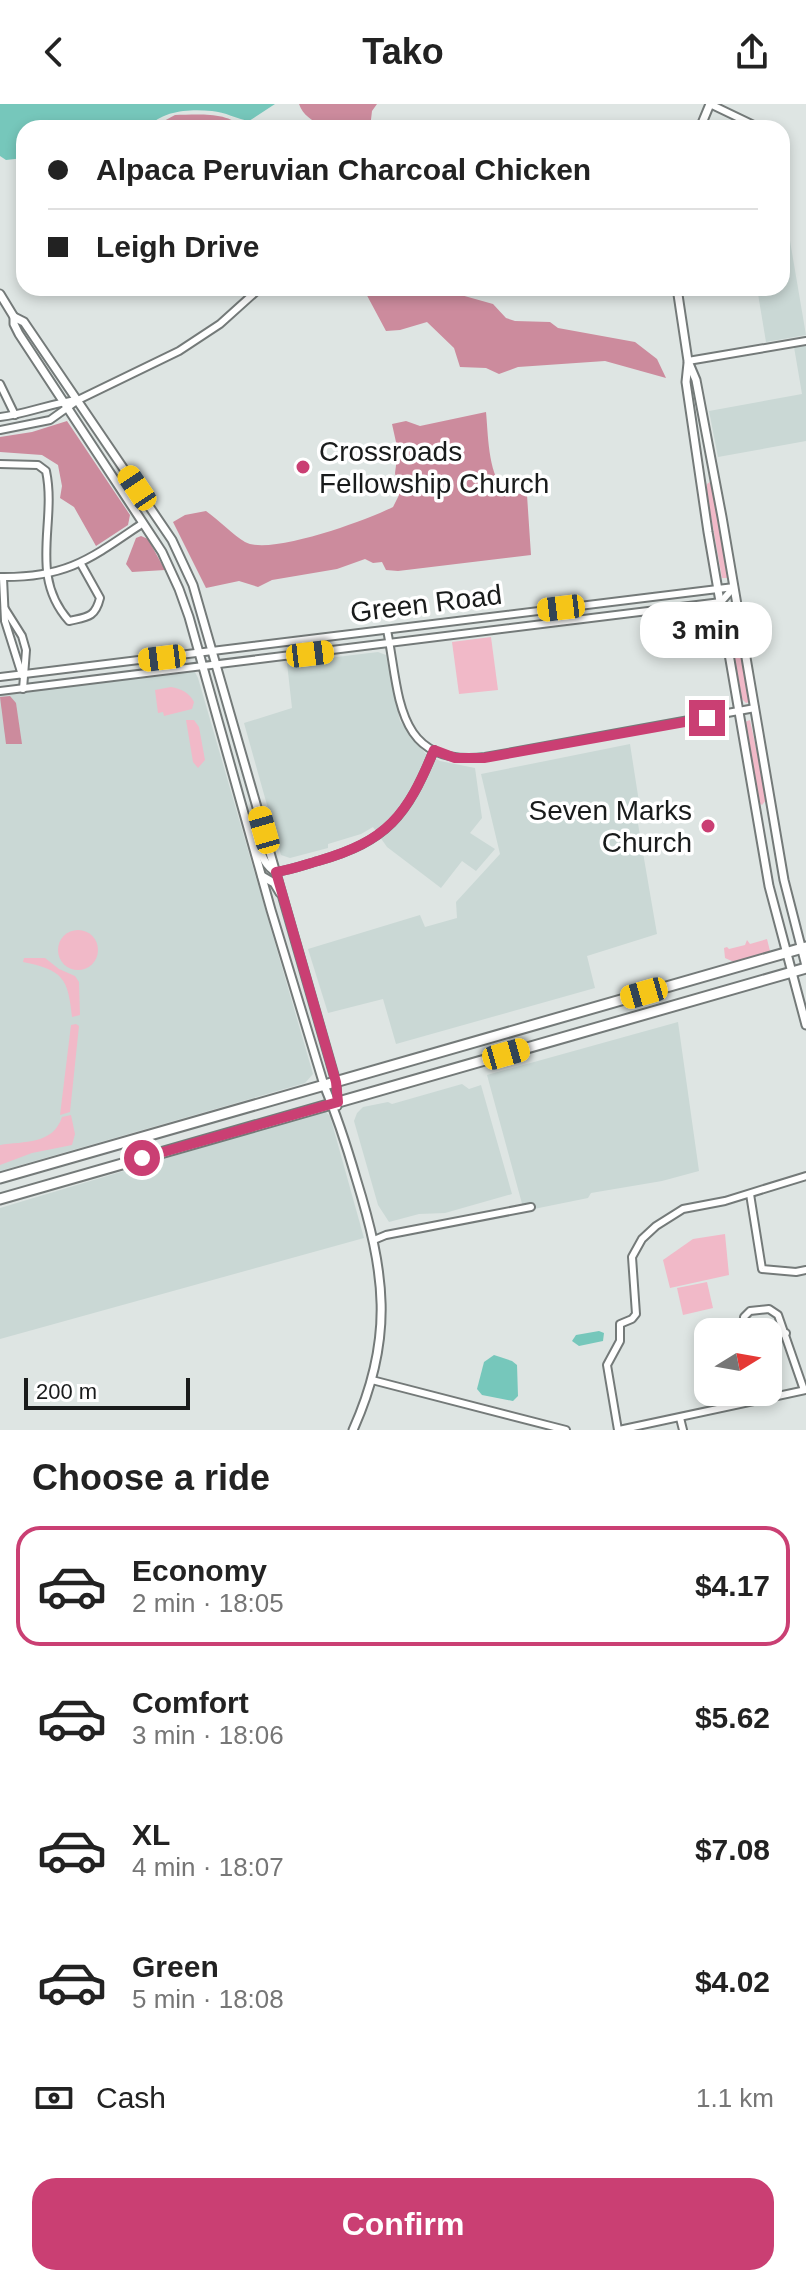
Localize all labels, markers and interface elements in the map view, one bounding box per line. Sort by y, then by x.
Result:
icon: back [32,30,76,74]
icon: share [730,30,774,74]
text: Tako [362,31,444,72]
text: Alpaca Peruvian Charcoal Chicken [96,153,591,186]
text: Leigh Drive [96,230,259,263]
place label: Crossroads Fellowship Church [319,436,549,499]
marker: Crossroads Fellowship Church [294,458,312,476]
car [114,461,160,515]
street label: Green Road [348,579,504,628]
car [536,593,586,623]
callout: 3 min [641,602,773,658]
text: 3 min [672,615,740,645]
car [285,639,335,669]
car [137,643,187,673]
route end [689,700,725,736]
place label: Seven Marks Church [529,795,692,858]
car [246,804,282,856]
marker: Seven Marks Church [699,817,717,835]
car [618,975,670,1011]
car [480,1036,532,1072]
route start [124,1140,160,1176]
north arrow [694,1318,782,1406]
map controls [694,1318,782,1406]
scale bar [24,1374,190,1410]
text: 200 m [36,1379,97,1404]
text: Choose a ride [32,1457,270,1498]
icon: car [36,1550,108,1622]
text: Economy [132,1554,267,1587]
text: $4.17 [695,1569,770,1602]
text: 2 min · 18:05 [132,1588,284,1618]
icon: car [36,1682,108,1754]
text: Comfort [132,1686,249,1719]
text: $5.62 [695,1701,770,1734]
text: 3 min · 18:06 [132,1720,284,1750]
icon: car [36,1814,108,1886]
text: XL [132,1818,170,1851]
text: $7.08 [695,1833,770,1866]
text: 4 min · 18:07 [132,1852,284,1882]
icon: car [36,1946,108,2018]
text: Green [132,1950,219,1983]
text: $4.02 [695,1965,770,1998]
text: 5 min · 18:08 [132,1984,284,2014]
icon: cash [32,2076,76,2120]
text: Cash [96,2081,166,2114]
text: 1.1 km [696,2083,774,2113]
button: Confirm [32,2178,774,2270]

